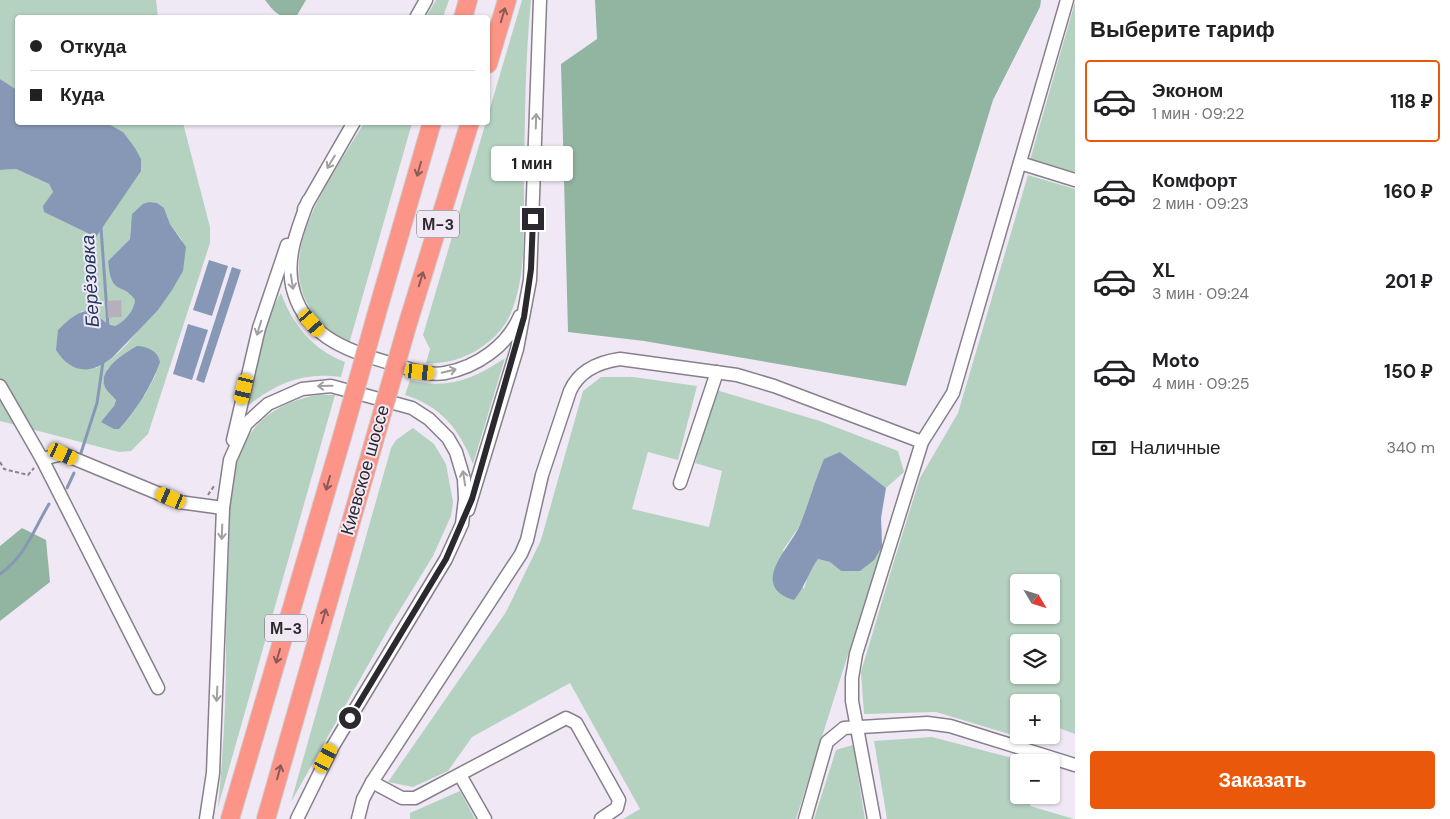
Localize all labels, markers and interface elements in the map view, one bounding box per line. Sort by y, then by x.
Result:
one-way arrow [498,8,508,24]
text: Выберите тариф [1090,15,1275,44]
text: Откуда [60,34,126,59]
text: Эконом [1152,78,1223,103]
icon: car [1092,79,1137,124]
text: Куда [60,82,104,107]
text: 118 ₽ [1390,89,1433,114]
text: 1 мин · 09:22 [1152,103,1244,124]
one-way arrow [531,113,541,130]
callout: 1 мин [492,146,574,182]
text: 1 мин [512,153,552,174]
one-way arrow [325,154,335,168]
one-way arrow [413,161,423,177]
text: Комфорт [1152,168,1237,193]
icon: car [1092,169,1137,214]
text: 160 ₽ [1384,179,1433,204]
text: 2 мин · 09:23 [1152,193,1249,214]
route end [522,208,544,230]
road number: М-3 [417,210,459,238]
water label: Берёзовка [75,234,105,328]
text: XL [1152,258,1175,283]
icon: car [1092,259,1137,304]
text: 201 ₽ [1385,269,1433,294]
one-way arrow [417,271,427,287]
one-way arrow [287,274,297,290]
text: 3 мин · 09:24 [1152,283,1249,304]
car [296,307,327,339]
one-way arrow [254,320,264,336]
text: Moto [1152,348,1200,373]
icon: car [1092,349,1137,394]
text: 150 ₽ [1384,359,1433,384]
car [404,363,435,381]
one-way arrow [441,366,457,375]
car [233,373,254,405]
text: 4 мин · 09:25 [1152,373,1250,394]
one-way arrow [317,382,333,391]
street label: Киевское шоссе [335,402,395,538]
icon: cash [1090,434,1118,462]
text: Наличные [1130,435,1221,460]
text: 340 m [1386,437,1435,458]
car [46,441,79,467]
one-way arrow [458,470,468,486]
one-way arrow [323,475,333,491]
car [154,485,187,511]
one-way arrow [217,524,227,540]
north arrow [1010,574,1060,624]
map controls [1010,574,1060,804]
one-way arrow [319,608,329,624]
road number: М-3 [265,614,307,641]
button: layers [1010,634,1060,684]
one-way arrow [272,648,282,664]
one-way arrow [212,686,221,702]
button: + [1010,694,1060,744]
route start [339,707,361,729]
car [312,741,339,775]
button: Заказать [1090,751,1435,809]
button: − [1010,754,1060,804]
one-way arrow [275,764,285,780]

